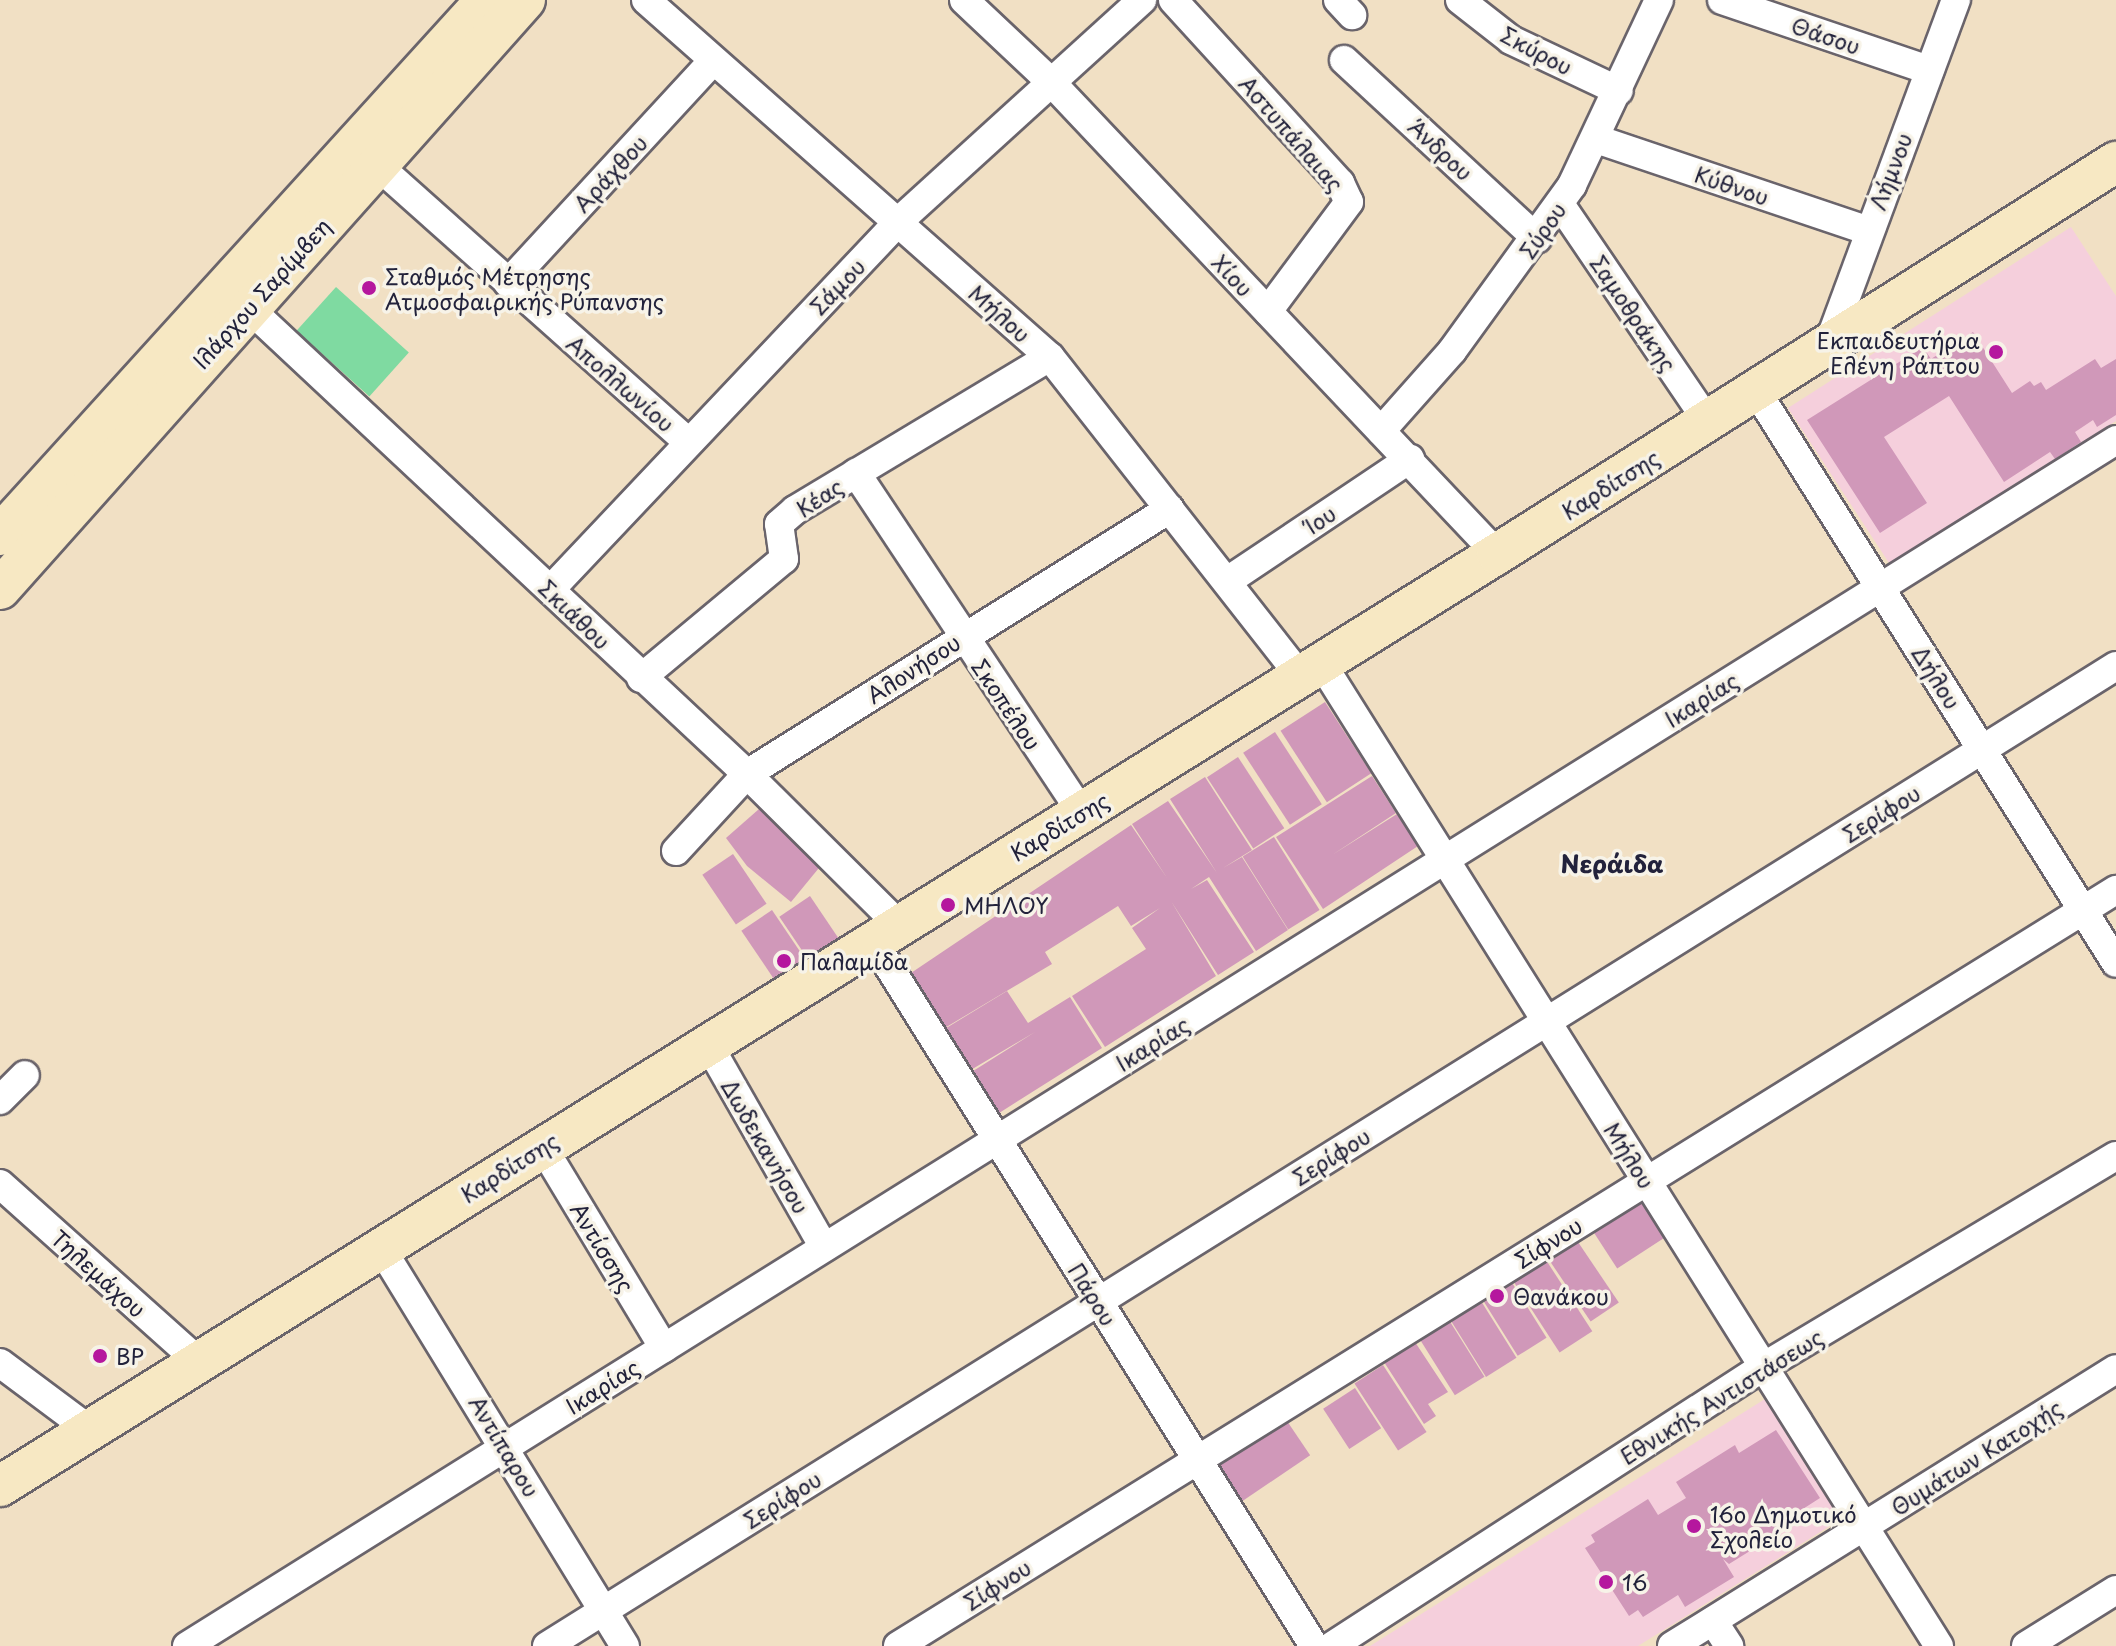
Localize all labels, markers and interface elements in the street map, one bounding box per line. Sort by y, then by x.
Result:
street label: Θάσου [1788,11,1864,59]
street label: Σκύρου [1497,20,1577,80]
street label: Αστυπάλαιας [1235,70,1349,196]
street label: Άνδρου [1403,113,1479,185]
street label: Αράχθου [568,129,652,217]
street label: Λήμνου [1863,129,1917,213]
street label: Κύθνου [1692,160,1772,210]
street label: Σύρου [1513,197,1571,263]
street label: Ιλάρχου Σαρίμβεη [187,213,335,373]
street label: Χίου [1207,249,1259,301]
street label: Σαμοθράκης [1586,250,1682,376]
street label: Σάμου [804,253,870,319]
place label: Σταθμός Μέτρησης Ατμοσφαιρικής Ρύπανσης [385,262,664,314]
marker: Σταθμός Μέτρησης Ατμοσφαιρικής Ρύπανσης [360,279,378,297]
street label: Μήλου [964,279,1036,347]
place label: Εκπαιδευτήρια Ελένη Ράπτου [1817,326,1980,378]
street label: Απολλωνίου [562,329,680,437]
marker: Εκπαιδευτήρια Ελένη Ράπτου [1987,343,2005,361]
street label: Καρδίτσης [1556,444,1664,524]
street label: Κέας [791,472,847,522]
street label: Ίου [1300,499,1340,539]
street label: Σκιάθου [534,574,616,654]
street label: Αλονήσου [861,628,965,708]
street label: Δήλου [1907,641,1967,713]
street label: Σκοπέλου [967,654,1047,754]
street label: Ικαρίας [1659,666,1743,732]
street label: Σερίφου [1837,779,1925,847]
street label: Καρδίτσης [1005,786,1113,866]
district label: Νεράιδα [1560,850,1664,878]
place label: ΜΗΛΟΥ [964,892,1049,918]
marker: ΜΗΛΟΥ [939,896,957,914]
place label: Παλαμίδα [800,948,908,974]
marker: Παλαμίδα [775,952,793,970]
street label: Ικαρίας [1110,1010,1194,1076]
street label: Δωδεκανήσου [717,1074,815,1218]
street label: Μήλου [1599,1117,1661,1193]
street label: Σερίφου [1287,1122,1375,1190]
street label: Καρδίτσης [455,1127,563,1207]
street label: Αντίσσης [566,1197,640,1297]
street label: Σίφνου [1510,1211,1586,1273]
street label: Τηλεμάχου [47,1224,151,1322]
street label: Πάρου [1064,1258,1122,1330]
place label: Θανάκου [1513,1283,1609,1309]
marker: Θανάκου [1488,1287,1506,1305]
street label: Εθνικής Αντιστάσεως [1615,1323,1827,1469]
place label: BP [116,1343,144,1369]
marker: BP [91,1347,109,1365]
street label: Ικαρίας [560,1353,644,1419]
street label: Αντίπαρου [464,1391,546,1501]
street label: Θυμάτων Κατοχής [1886,1394,2066,1520]
street label: Σερίφου [738,1465,826,1533]
place label: 16o Δημοτικό Σχολείο [1710,1500,1858,1552]
marker: 16o Δημοτικό Σχολείο [1685,1517,1703,1535]
street label: Σίφνου [959,1553,1035,1615]
place label: 16 [1622,1569,1647,1595]
marker: 16 [1597,1573,1615,1591]

